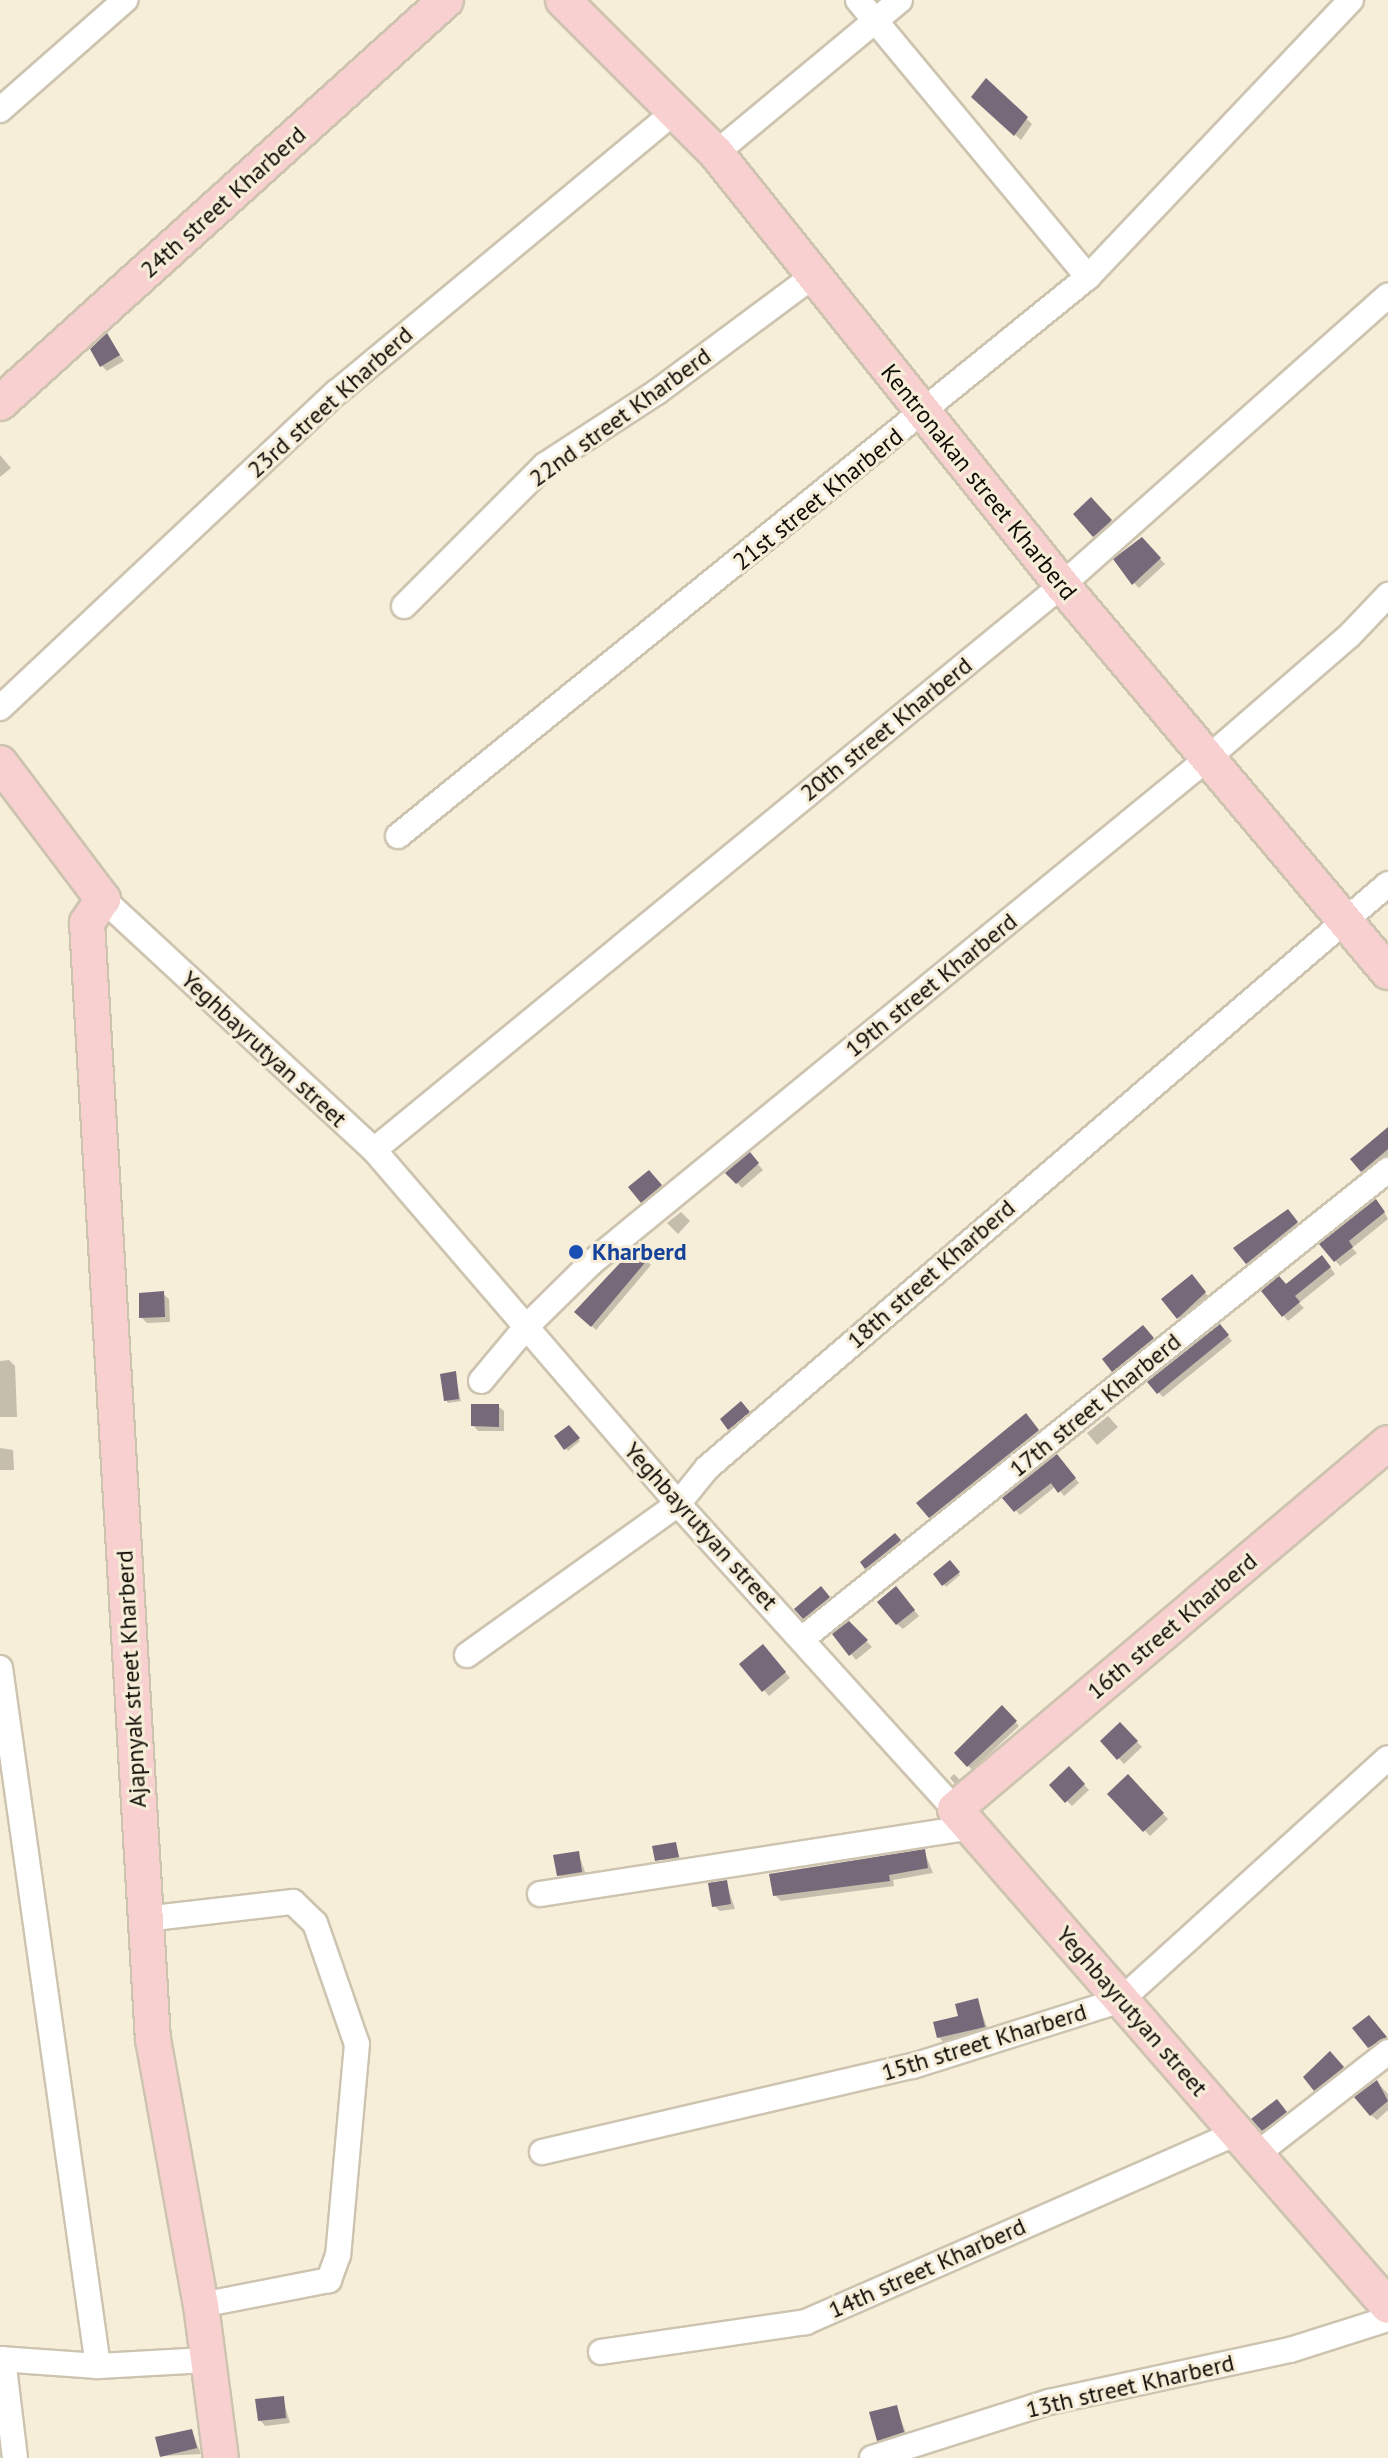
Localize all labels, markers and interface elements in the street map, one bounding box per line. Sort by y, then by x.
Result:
street label: 24th street Kharberd [134,120,312,284]
street label: 23rd street Kharberd [241,320,419,484]
street label: 22nd street Kharberd [523,341,717,493]
street label: Kentronakan street Kharberd [875,358,1083,606]
street label: 21st street Kharberd [727,422,909,576]
street label: 20th street Kharberd [794,651,978,807]
street label: 19th street Kharberd [839,907,1023,1063]
street label: Yeghbayrutyan street [175,965,353,1133]
street label: 18th street Kharberd [841,1193,1021,1355]
place label: Kharberd [592,1238,687,1266]
marker: Kharberd [567,1243,585,1261]
street label: 17th street Kharberd [1003,1327,1187,1483]
street label: Yeghbayrutyan street [618,1436,784,1616]
street label: 16th street Kharberd [1081,1547,1263,1705]
street label: Ajapnyak street Kharberd [110,1549,152,1809]
street label: Yeghbayrutyan street [1050,1920,1214,2102]
street label: 15th street Kharberd [878,1997,1090,2087]
street label: 14th street Kharberd [824,2212,1030,2324]
street label: 13th street Kharberd [1023,2348,1237,2424]

